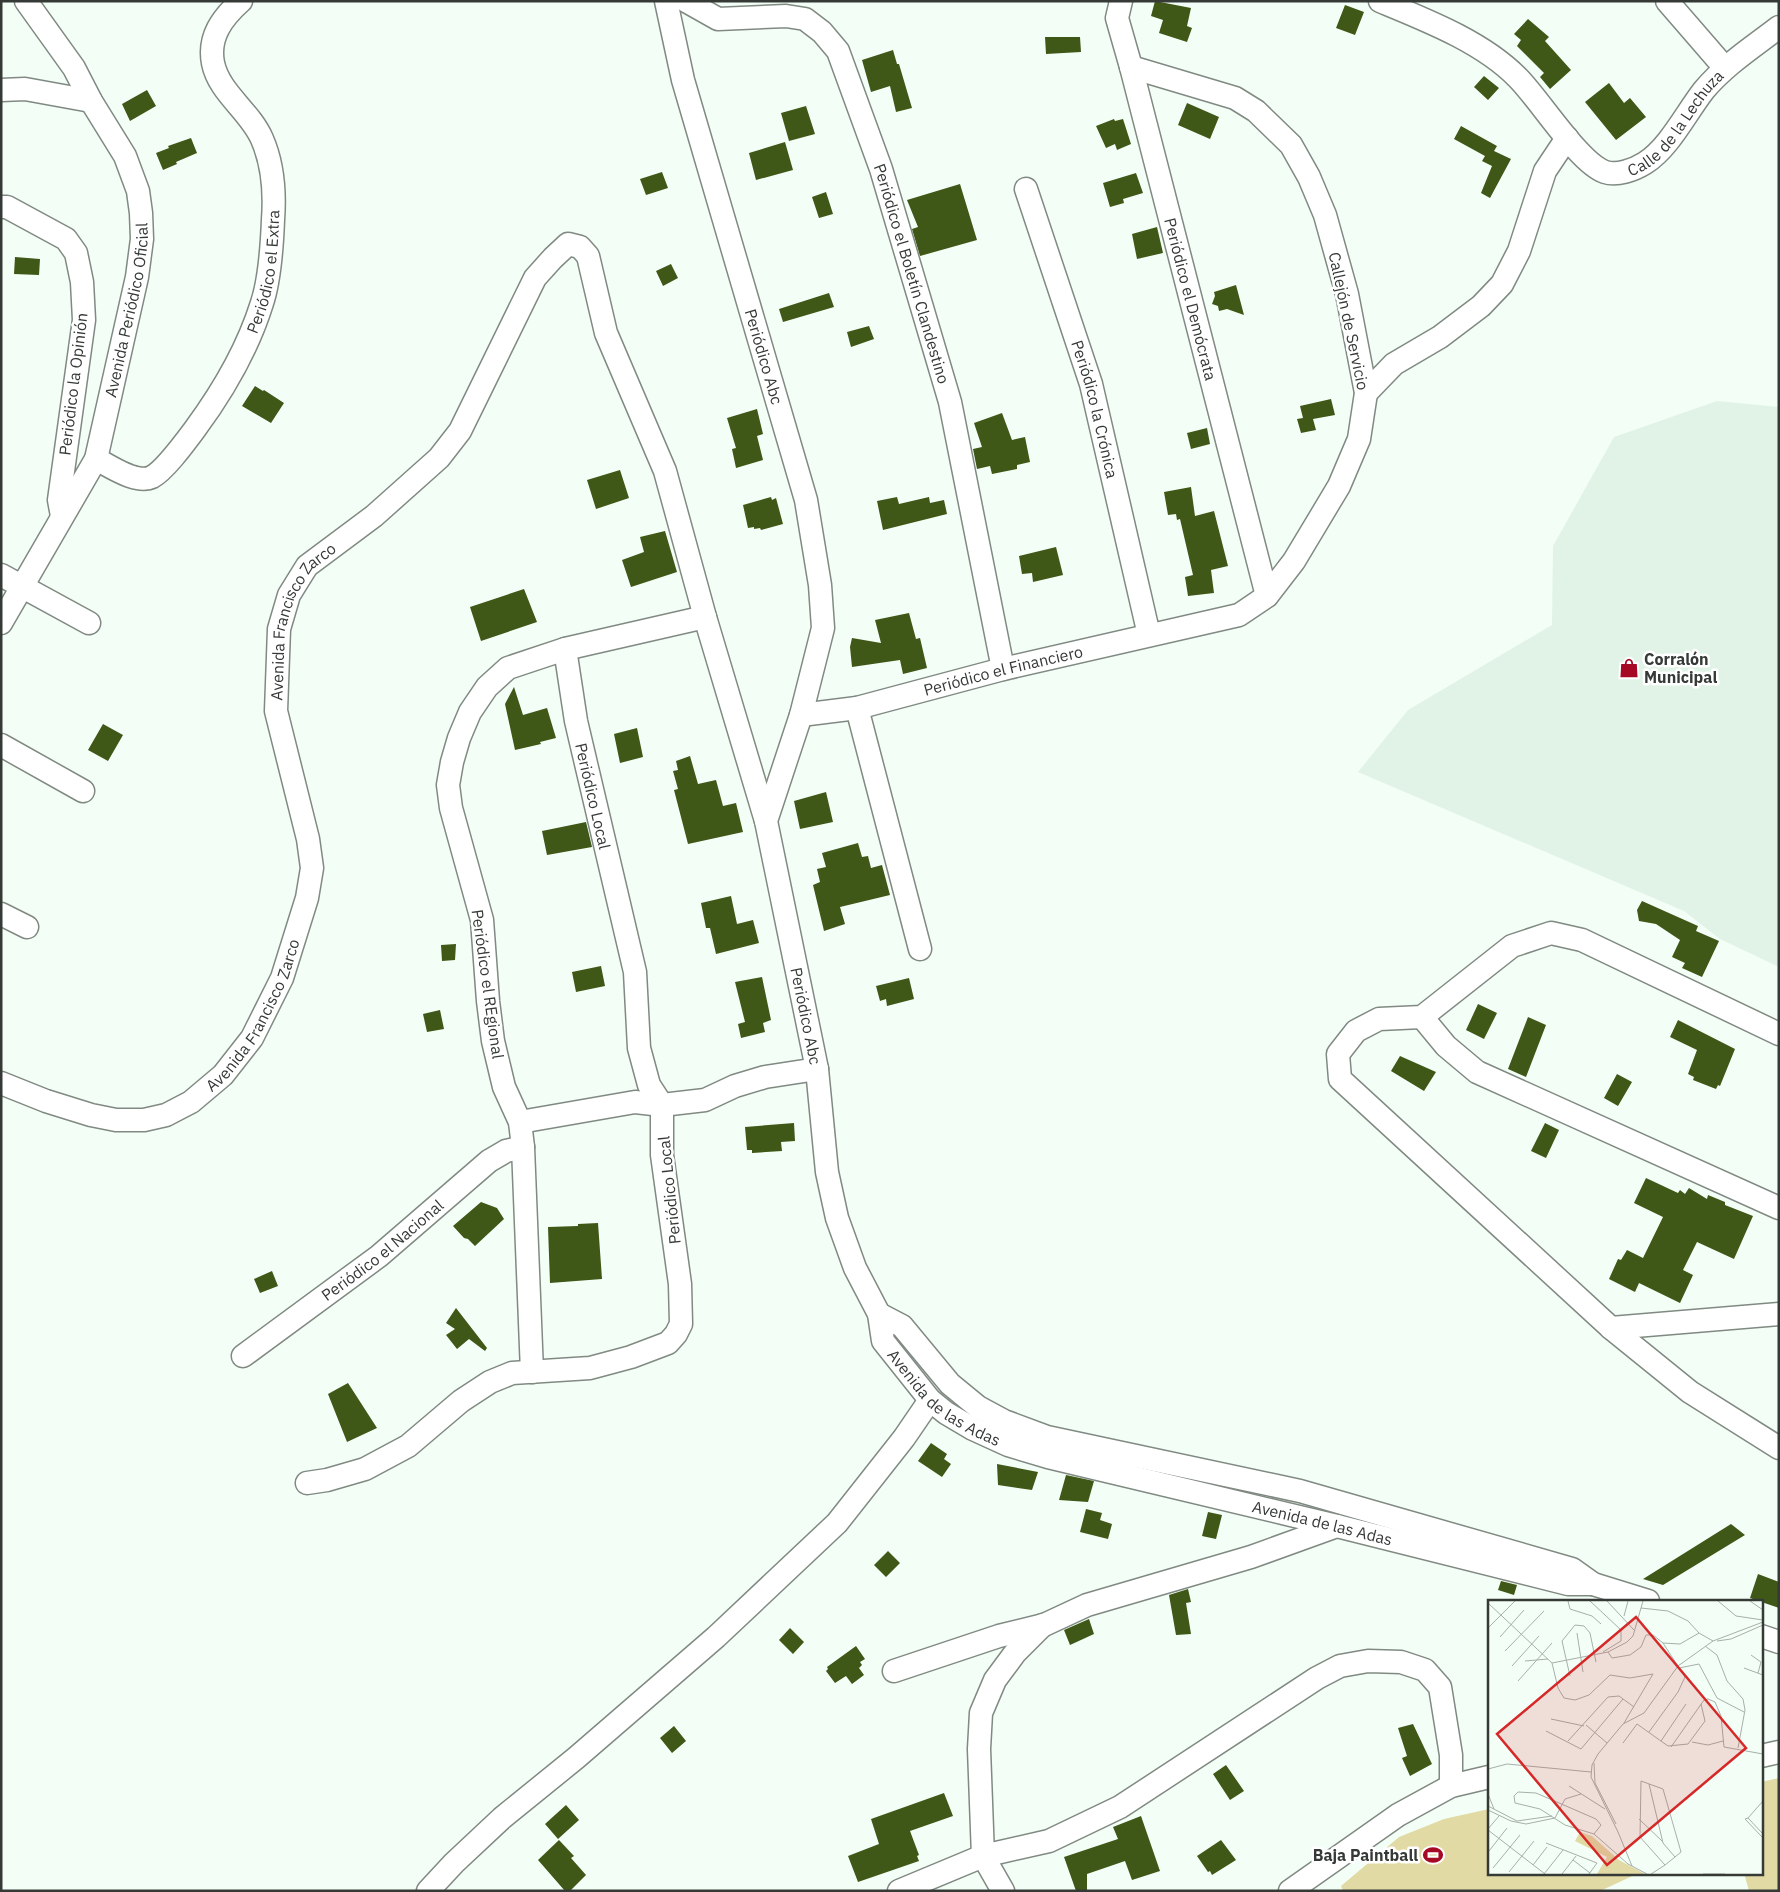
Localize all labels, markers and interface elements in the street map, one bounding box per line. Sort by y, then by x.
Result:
street label: Calle de la Lechuza [1624,65,1728,180]
street label: Periódico el Boletín Clandestino [870,161,954,386]
street label: Periódico el Extra [242,209,284,336]
street label: Periódico el Demócrata [1160,216,1221,383]
street label: Avenida Periódico Oficial [100,222,152,399]
street label: Callejón de Servicio [1325,250,1373,392]
street label: Periódico Abc [741,306,787,407]
street label: Periódico la Opinión [54,312,92,456]
street label: Periódico la Crónica [1067,338,1123,481]
street label: Avenida Francisco Zarco [266,538,340,701]
street label: Periódico el Financiero [921,641,1085,700]
place label: Corralón Municipal [1644,649,1717,687]
shop icon: Corralón Municipal [1618,657,1640,679]
street label: Periódico Local [571,741,615,851]
street label: Periódico el REgional [468,908,508,1060]
street label: Avenida Francisco Zarco [201,936,304,1095]
street label: Periódico Abc [786,966,826,1066]
street label: Periódico Local [653,1135,685,1245]
street label: Periódico el Nacional [317,1195,447,1305]
street label: Avenida de las Adas [883,1345,1004,1450]
street label: Avenida de las Adas [1250,1496,1395,1550]
inset map [1488,1600,1762,1874]
sports icon: Baja Paintball [1422,1844,1444,1866]
place label: Baja Paintball [1313,1845,1418,1865]

